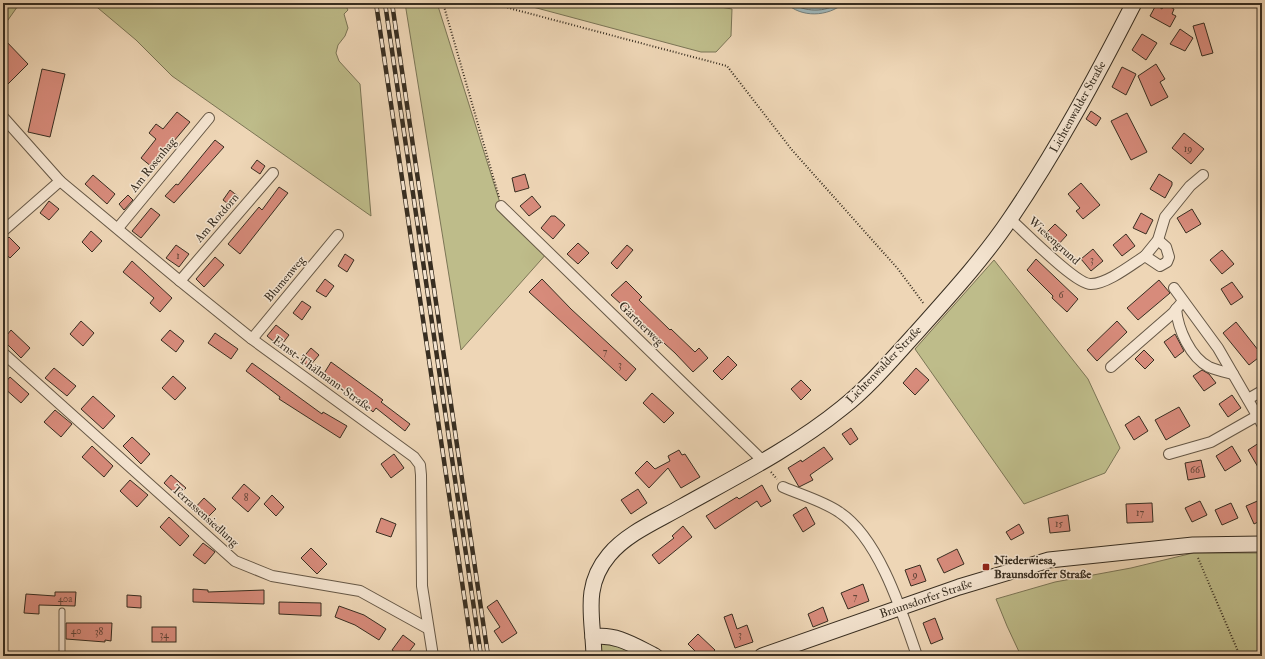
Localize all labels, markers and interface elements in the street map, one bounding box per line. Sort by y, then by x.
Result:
street label: Lichtenwalder Straße [1047,59,1109,155]
street label: Am Rosenhag [126,134,180,196]
house number: 19 [1184,143,1192,155]
street label: Am Rotdorn [191,190,242,246]
street label: Wiesengrund [1024,213,1083,268]
house number: 1 [176,250,180,262]
street label: Blumenweg [261,252,309,305]
house number: 3 [1090,254,1094,266]
house number: 6 [1058,289,1064,301]
street label: Gärtnerweg [615,299,668,350]
street label: Lichtenwalder Straße [843,323,925,407]
street label: Ernst-Thälmann-Straße [270,333,374,415]
house number: 7 [603,346,608,358]
house number: 3 [618,359,622,371]
house number: 66 [1190,464,1201,476]
street label: Terrassensiedlung [168,482,242,551]
house number: 8 [244,492,249,504]
house number: 17 [1136,507,1144,519]
house number: 15 [1055,518,1064,530]
place label: Niederwiesa, Braunsdorfer Straße [993,553,1092,582]
marker: Niederwiesa, Braunsdorfer Straße [981,562,991,572]
house number: 9 [911,569,918,581]
street label: Braunsdorfer Straße [878,576,974,622]
house number: 7 [853,591,858,603]
house number: 40a [58,593,73,605]
house number: 40 [71,625,81,637]
house number: 38 [95,626,104,638]
house number: 34 [159,629,169,641]
house number: 3 [738,629,742,641]

